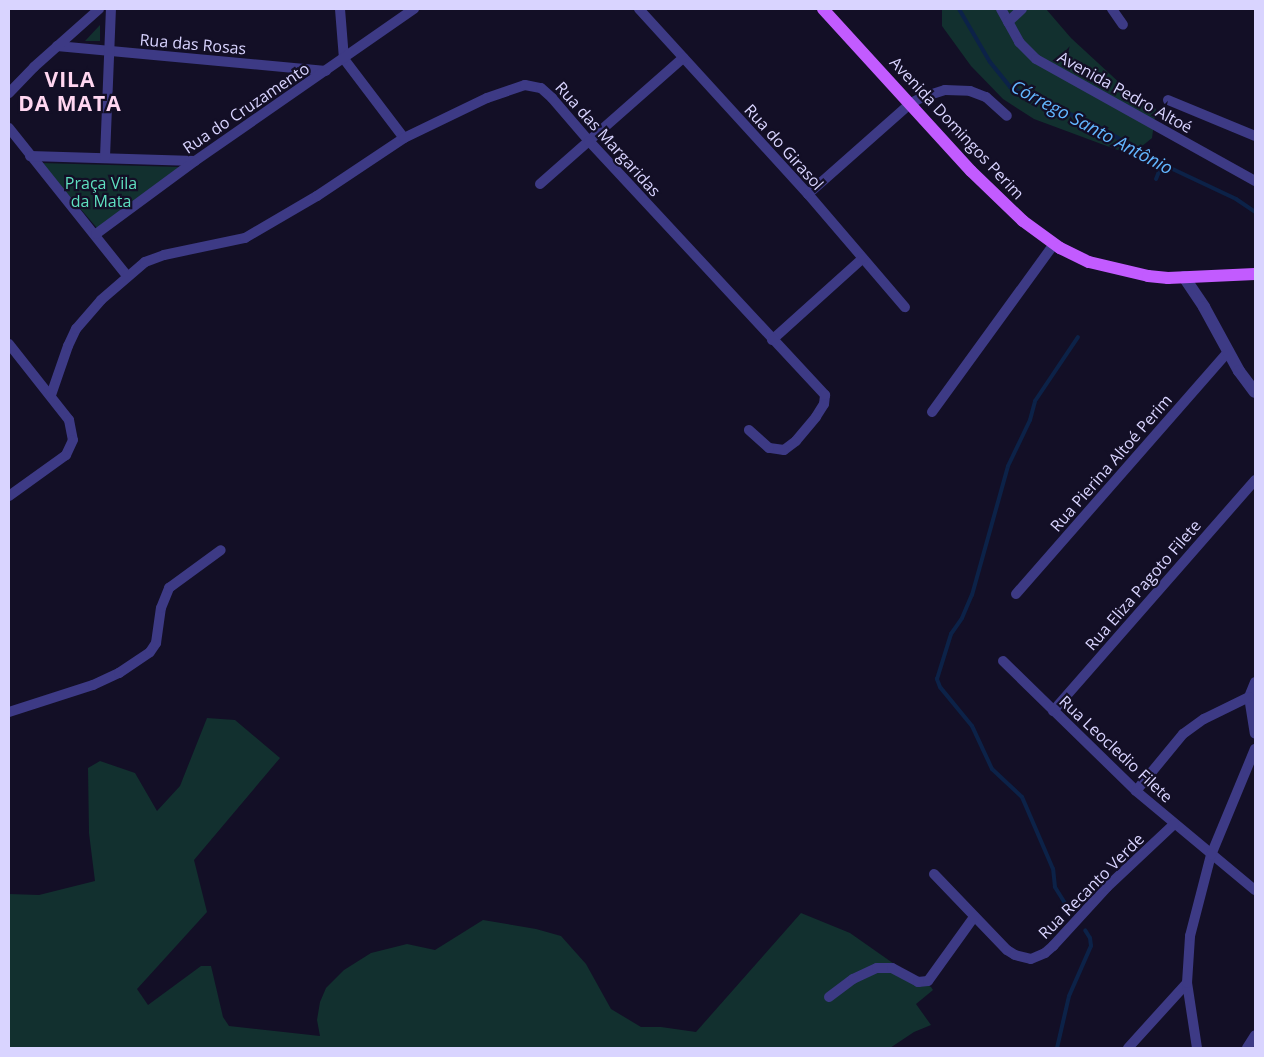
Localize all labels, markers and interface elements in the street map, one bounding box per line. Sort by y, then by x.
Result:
street label: Rua das Rosas [139,30,247,58]
street label: Avenida Pedro Altoé [1054,47,1196,137]
street label: Avenida Domingos Perim [886,53,1028,203]
street label: Rua do Cruzamento [179,59,313,157]
district label: VILA DA MATA [17,66,123,116]
water label: Córrego Santo Antônio [1007,75,1177,179]
street label: Rua das Margaridas [552,78,664,200]
street label: Rua do Girasol [741,100,827,194]
park label: Praça Vila da Mata [65,173,137,211]
street label: Rua Pierina Altoé Perim [1046,390,1176,536]
street label: Rua Eliza Pagoto Filete [1081,516,1205,654]
street label: Rua Leocledio Filete [1055,692,1177,806]
street label: Rua Recanto Verde [1034,829,1148,943]

